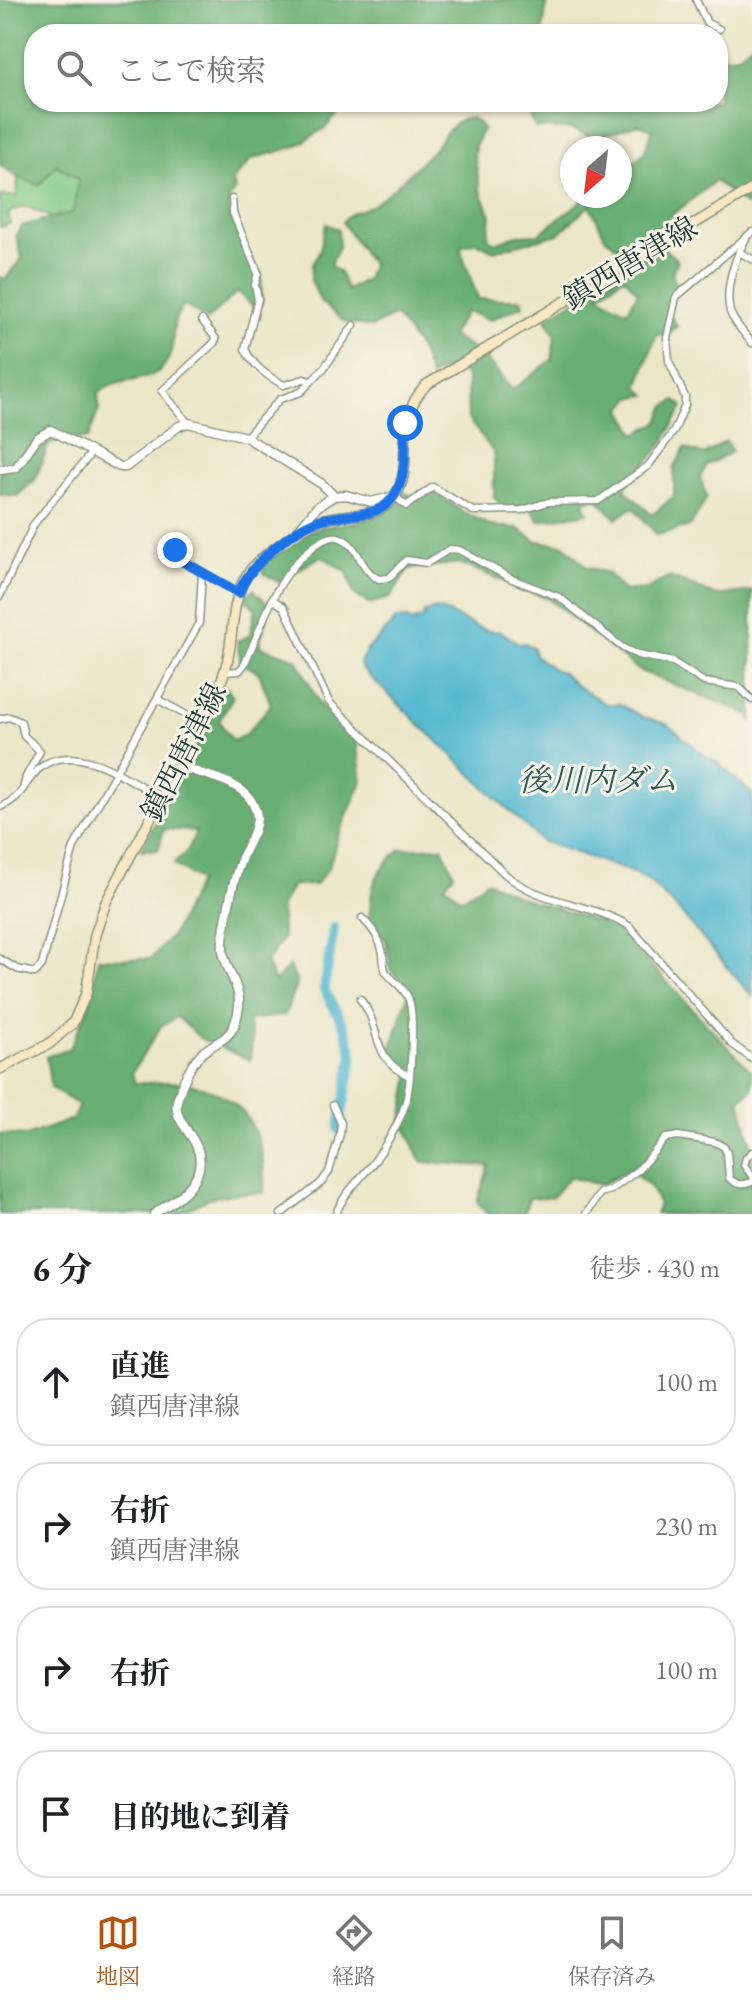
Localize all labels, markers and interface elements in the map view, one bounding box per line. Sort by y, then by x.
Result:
search box [24,24,728,112]
icon: search [52,46,96,90]
text: ここで検索 [116,51,266,90]
north arrow [560,136,632,208]
street label: 鎮西唐津線 [555,207,704,318]
route start [387,405,423,441]
route end [157,532,193,568]
street label: 鎮西唐津線 [132,676,235,827]
water label: 後川内ダム [518,759,678,801]
text: 6 分 [32,1247,92,1291]
text: 徒歩 · 430 m [590,1251,720,1285]
text: 直進 [110,1346,170,1385]
icon: ahead [34,1360,78,1404]
text: 100 m [655,1365,718,1399]
text: 鎮西唐津線 [110,1389,240,1423]
text: 右折 [110,1490,170,1529]
icon: right [34,1504,78,1548]
text: 230 m [655,1509,718,1543]
text: 鎮西唐津線 [110,1533,240,1567]
icon: right [34,1648,78,1692]
text: 右折 [110,1653,170,1692]
text: 100 m [655,1653,718,1687]
icon: arrive [34,1792,78,1836]
text: 目的地に到着 [110,1797,290,1836]
tab: 地図 [96,1911,140,1991]
tab: 経路 [332,1911,376,1991]
tab: 保存済み [568,1911,656,1991]

